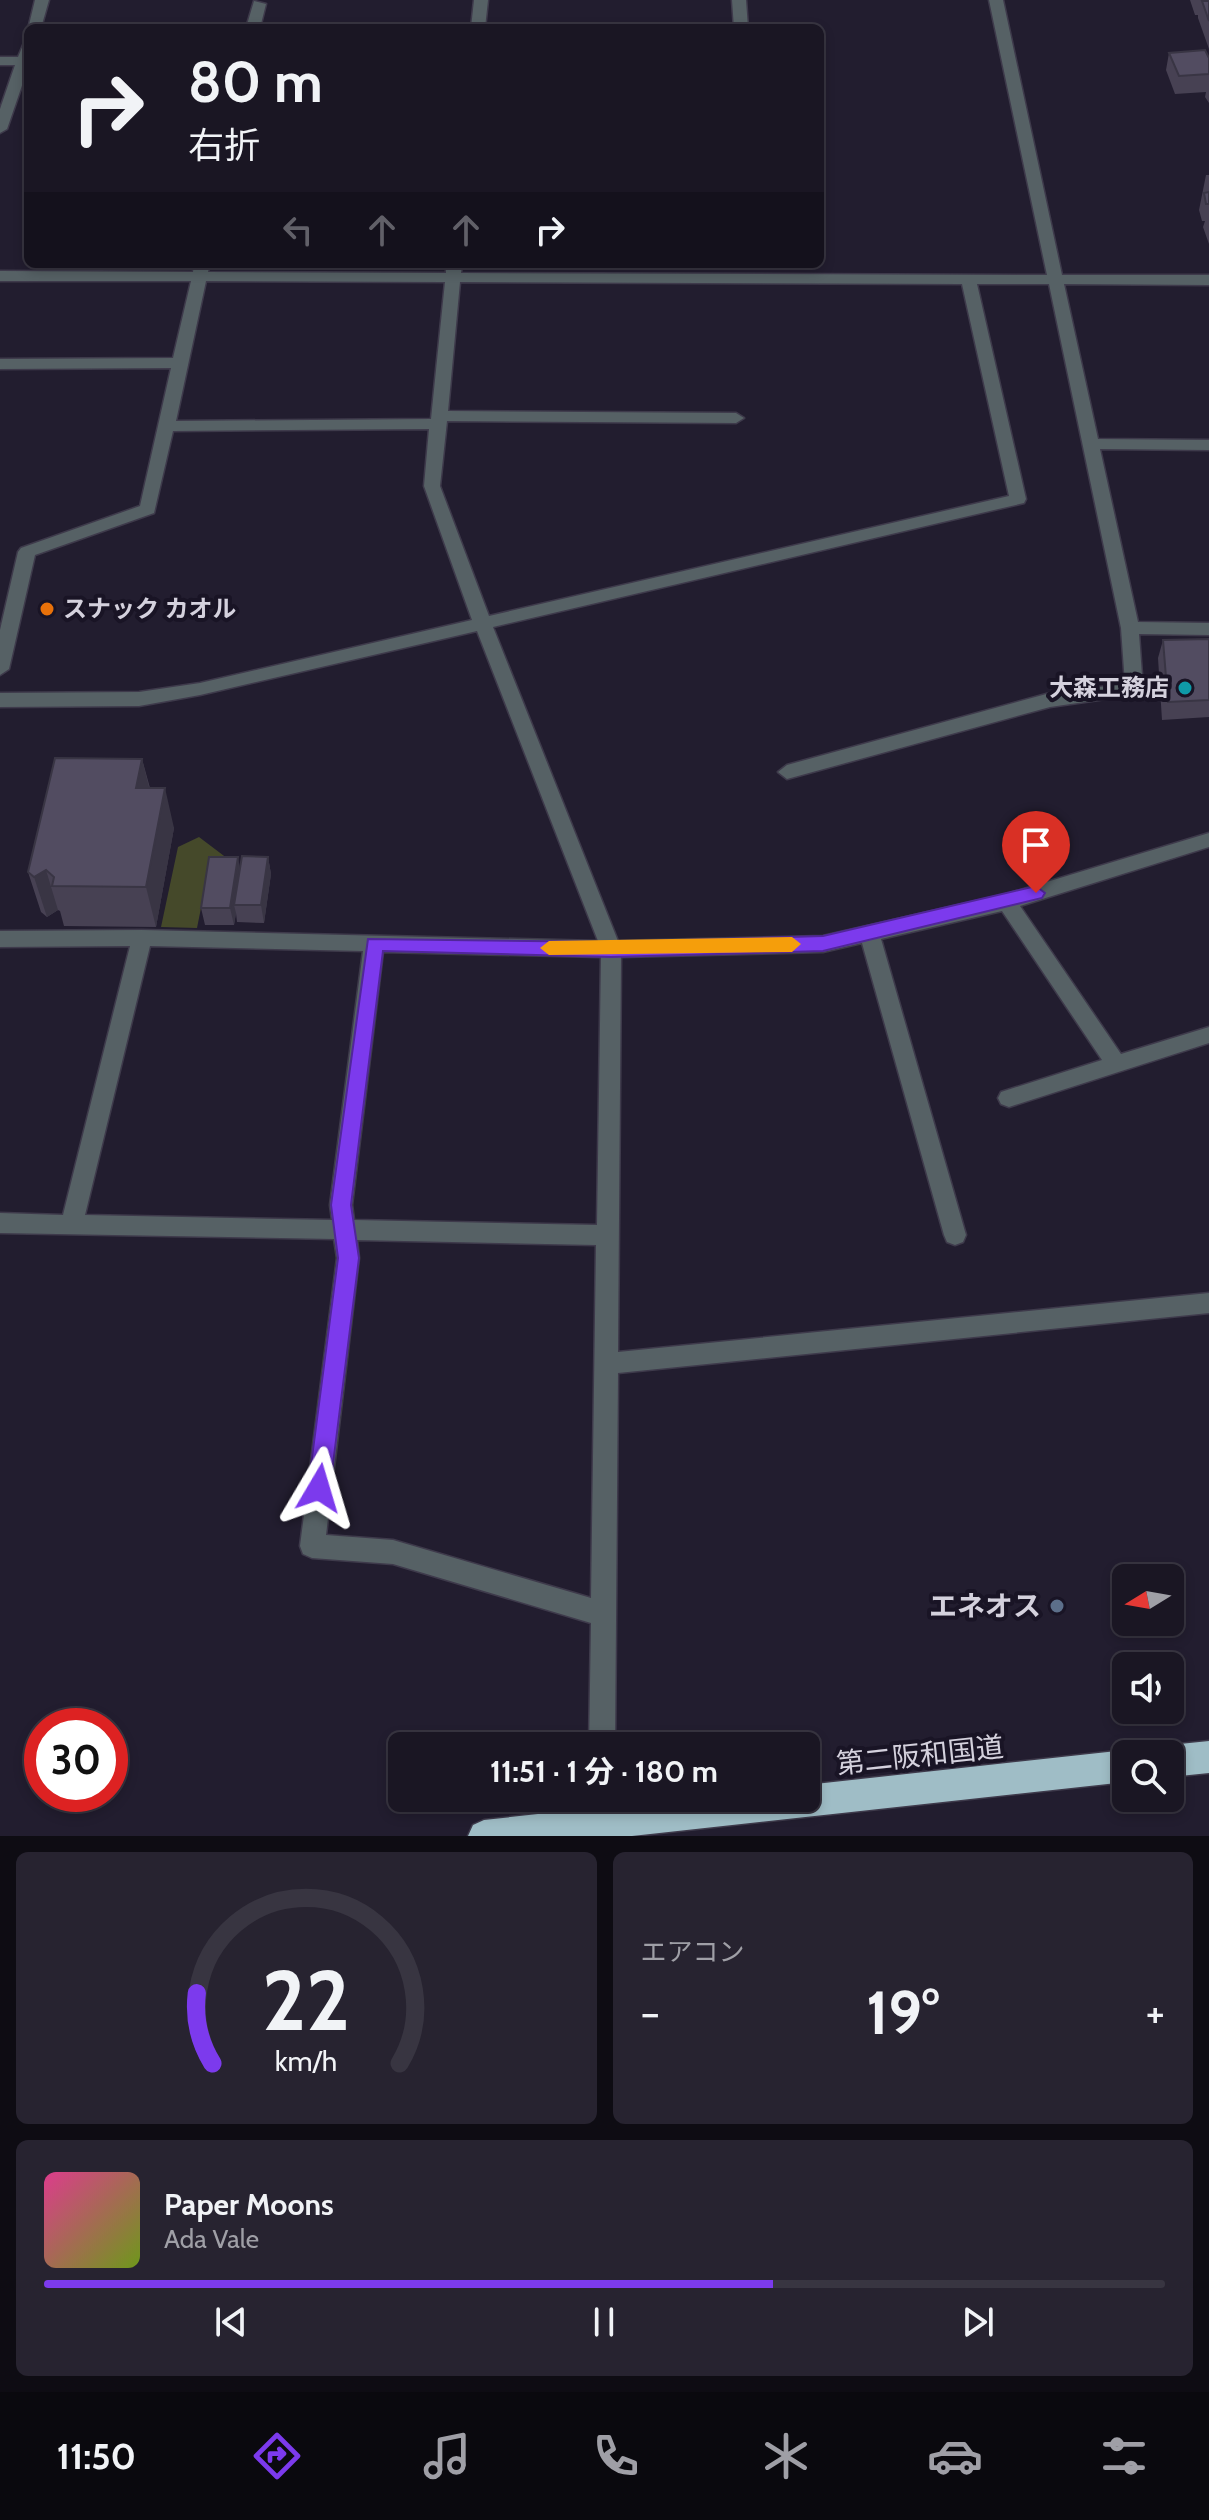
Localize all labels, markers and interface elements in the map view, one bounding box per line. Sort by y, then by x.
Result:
text: 80 m [188,48,323,116]
icon: right [56,56,160,160]
text: 右折 [188,123,260,167]
icon: left [276,208,320,252]
icon: ahead [360,208,404,252]
icon: ahead [444,208,488,252]
icon: right [528,208,572,252]
place label: スナック カオル [63,594,236,623]
marker: スナック カオル [38,600,56,618]
place label: 大森工務店 [1049,673,1169,702]
marker: 大森工務店 [1176,679,1194,697]
pin [1002,811,1070,893]
icon: arrive [1014,823,1058,867]
position arrow [277,1446,361,1530]
north arrow [1112,1564,1184,1636]
map controls [1112,1564,1184,1812]
place label: エネオス [929,1589,1041,1623]
marker: エネオス [1048,1597,1066,1615]
button: sound [1112,1652,1184,1724]
speed limit sign: 30 [24,1708,128,1812]
street label: 第二阪和国道 [835,1729,1005,1781]
button: search [1112,1740,1184,1812]
text: 11:51 · 1 分 · 180 m [490,1753,718,1790]
text: エアコン [641,1936,745,1968]
text: 22 [262,1950,350,2051]
text: 19° [866,1976,939,2049]
text: − [641,1986,660,2039]
text: + [1146,1986,1165,2039]
text: km/h [275,2043,338,2078]
text: Paper Moons [164,2186,334,2223]
text: Ada Vale [164,2223,259,2255]
icon: previous [209,2300,253,2344]
icon: pause [582,2300,626,2344]
icon: next [956,2300,1000,2344]
icon: directions [249,2428,305,2484]
icon: music [419,2428,475,2484]
icon: phone [588,2428,644,2484]
icon: climate [758,2428,814,2484]
icon: car [927,2428,983,2484]
icon: filters [1096,2428,1152,2484]
text: 11:50 [57,2434,136,2478]

